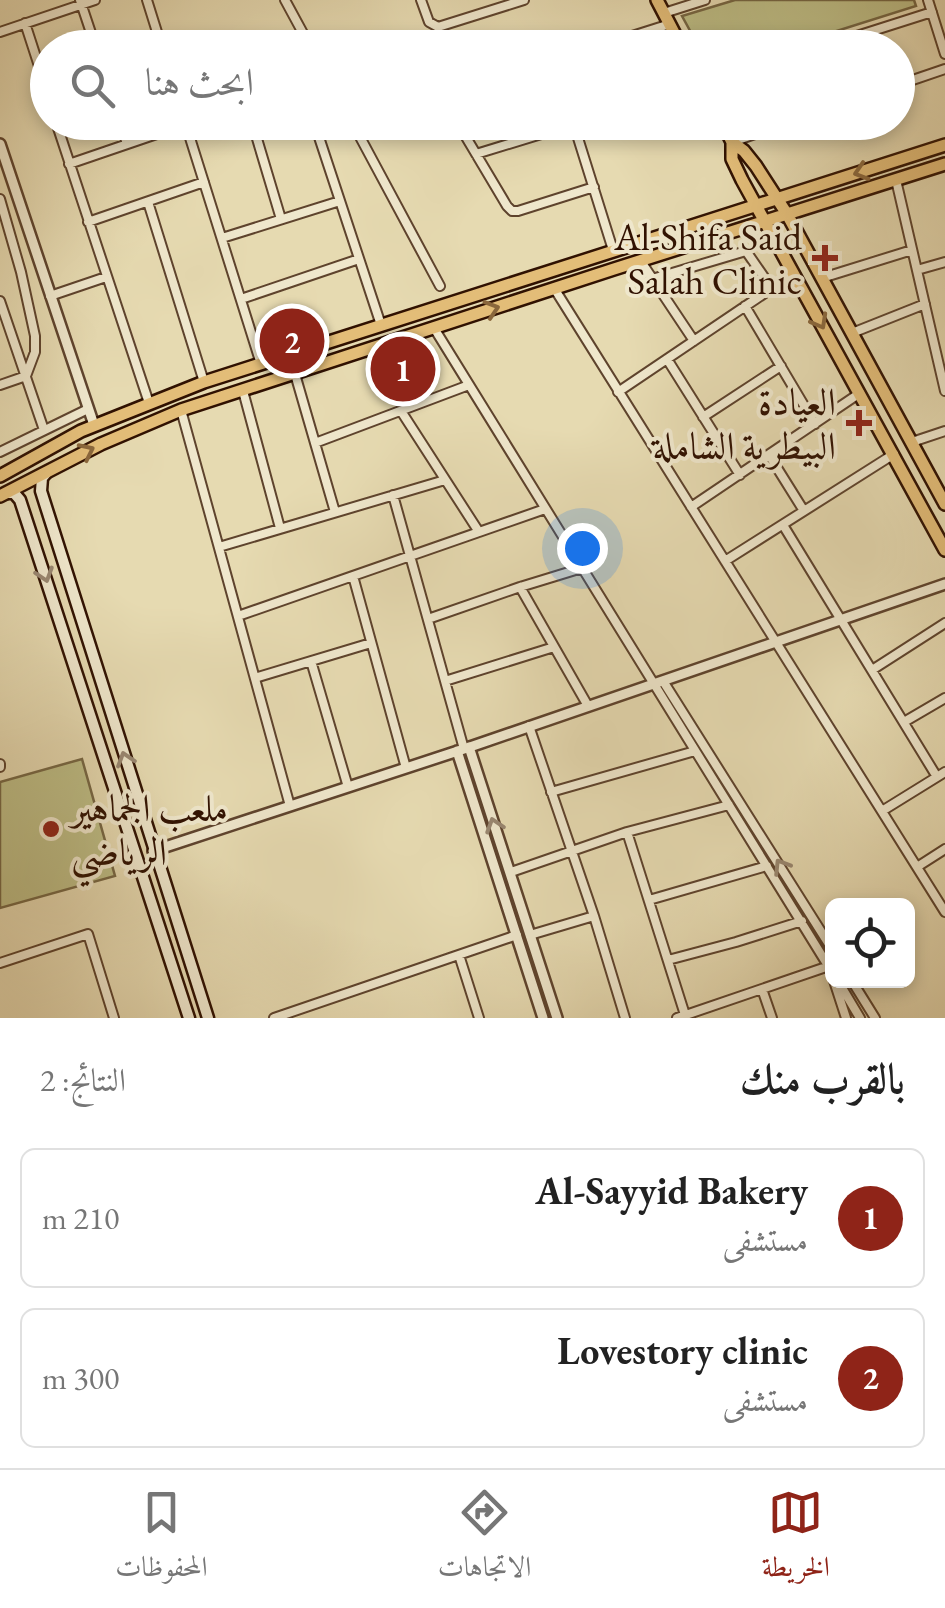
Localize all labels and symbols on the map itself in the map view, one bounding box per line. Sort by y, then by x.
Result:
one-way arrow [853,160,870,180]
place label: Al-Shifa Said Salah Clinic [613,212,803,305]
marker: Al-Shifa Said Salah Clinic [812,245,838,271]
one-way arrow [483,300,500,320]
pin: 2 [260,304,324,378]
one-way arrow [808,312,828,330]
pin: 1 [370,332,436,406]
place label: العيادة البيطرية الشاملة [650,377,836,470]
marker: العيادة البيطرية الشاملة [846,410,872,436]
one-way arrow [76,444,94,464]
your location [557,523,608,574]
one-way arrow [33,566,53,583]
one-way arrow [116,751,136,768]
place label: ملعب الجماهير الرياضي [67,783,228,887]
marker: ملعب الجماهير الرياضي [40,818,62,840]
one-way arrow [486,818,506,835]
one-way arrow [774,859,793,877]

